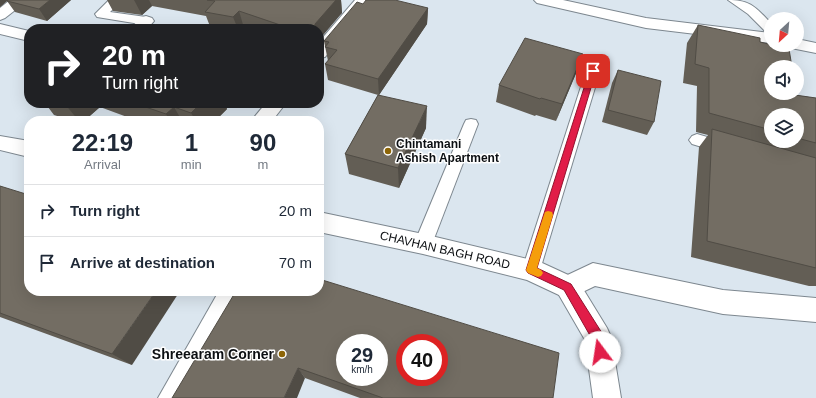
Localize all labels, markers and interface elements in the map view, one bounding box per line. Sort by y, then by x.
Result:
north arrow [764,12,804,52]
map controls [764,12,804,148]
icon: right [36,40,88,92]
text: 20 m [102,40,166,71]
pin [576,54,610,88]
icon: arrive [582,60,604,82]
button: sound [764,60,804,100]
text: Turn right [102,73,178,93]
button: layers [764,108,804,148]
text: 22:19 [72,129,133,156]
text: 1 [185,129,198,156]
text: 90 [250,129,276,156]
place label: Chintamani Ashish Apartment [396,137,499,165]
marker: Chintamani Ashish Apartment [383,146,393,156]
text: Arrival [84,157,121,172]
text: min [181,157,202,172]
text: m [257,157,268,172]
icon: right [36,200,58,222]
text: Turn right [70,202,140,219]
text: 20 m [279,202,312,219]
street label: CHAVHAN BAGH ROAD [379,228,512,272]
icon: arrive [36,252,58,274]
text: Arrive at destination [70,254,215,271]
text: 70 m [279,254,312,271]
position arrow [579,331,621,373]
speed limit sign: 40 [396,334,448,386]
text: 29 [351,344,373,366]
place label: Shreearam Corner [152,346,275,362]
marker: Shreearam Corner [277,349,287,359]
text: km/h [351,364,373,375]

